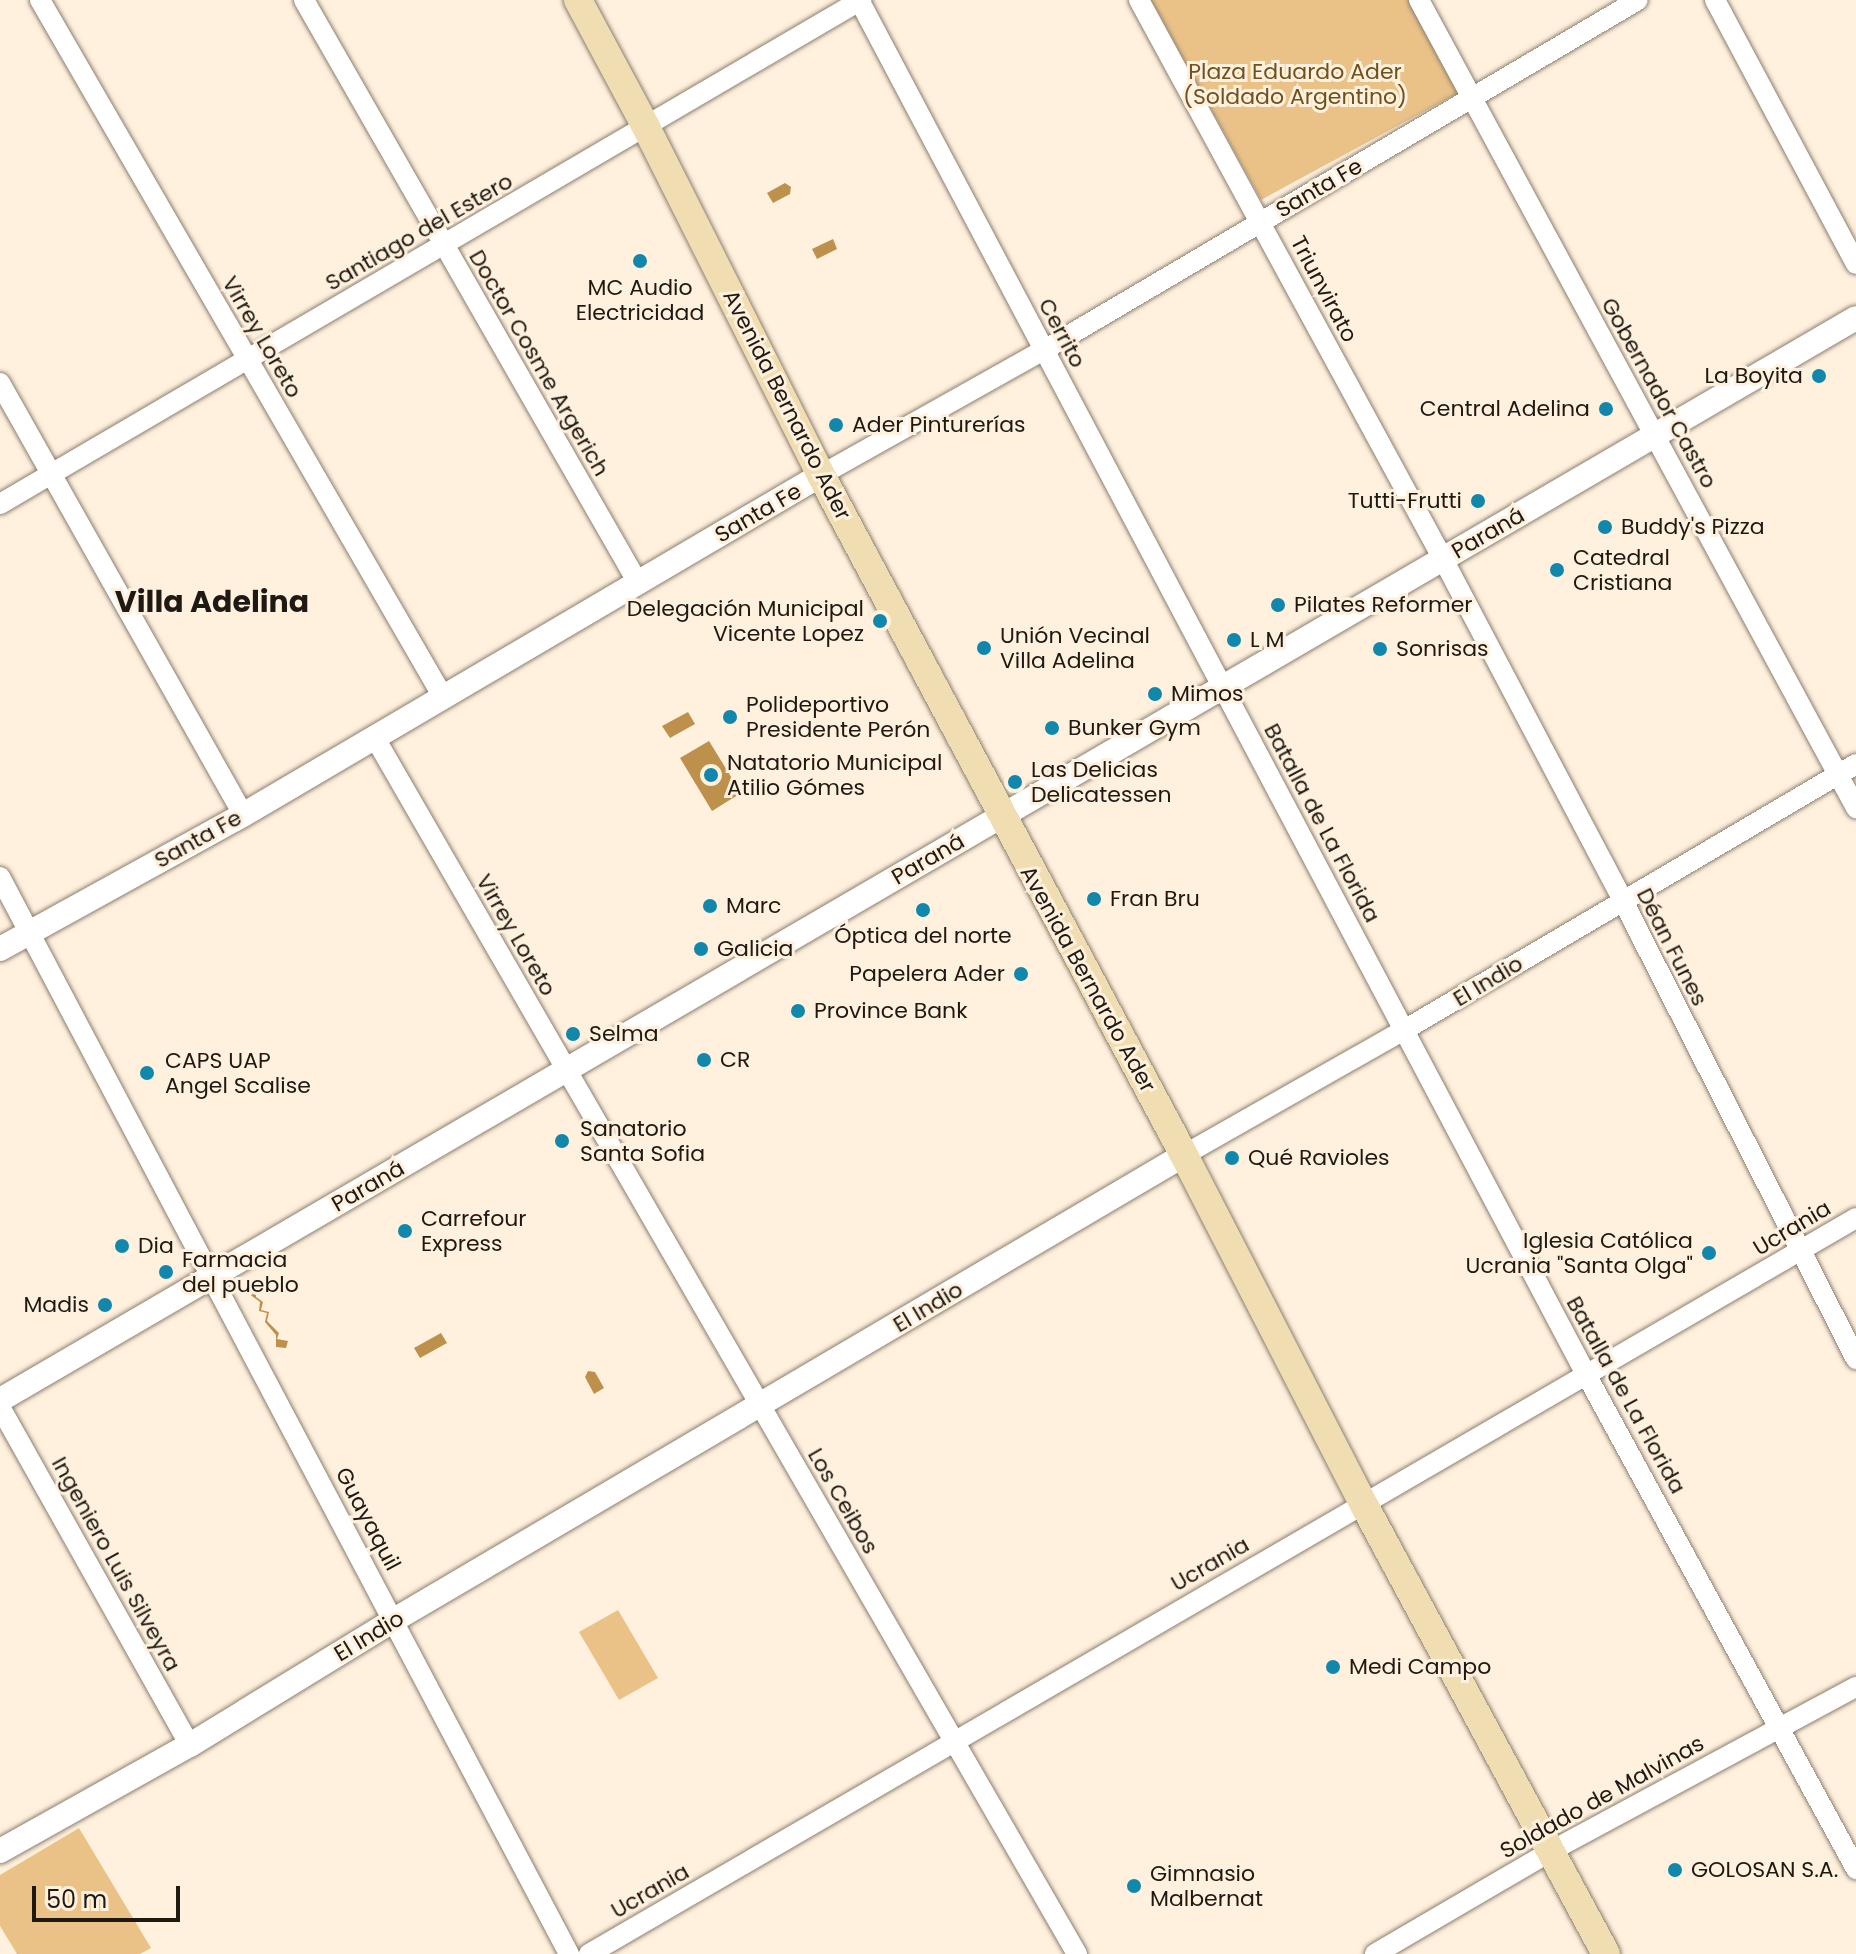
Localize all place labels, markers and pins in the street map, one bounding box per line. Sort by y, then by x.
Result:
marker: MC Audio Electricidad [631,252,649,270]
place label: MC Audio Electricidad [576,274,704,326]
place label: La Boyita [1705,363,1803,389]
marker: La Boyita [1810,367,1828,385]
place label: Central Adelina [1420,396,1590,422]
marker: Central Adelina [1597,400,1615,418]
place label: Ader Pinturerías [852,412,1026,438]
marker: Ader Pinturerías [827,416,845,434]
place label: Tutti-Frutti [1348,488,1462,514]
marker: Tutti-Frutti [1469,492,1487,510]
place label: Buddy's Pizza [1621,514,1765,540]
marker: Buddy's Pizza [1596,518,1614,536]
place label: Catedral Cristiana [1573,544,1672,596]
marker: Catedral Cristiana [1548,561,1566,579]
place label: Pilates Reformer [1294,592,1472,618]
place label: Delegación Municipal Vicente Lopez [627,595,864,646]
marker: Pilates Reformer [1269,596,1287,614]
marker: Delegación Municipal Vicente Lopez [871,612,889,630]
place label: Unión Vecinal Villa Adelina [1000,622,1150,674]
place label: L M [1250,627,1284,653]
marker: L M [1225,631,1243,649]
place label: Sonrisas [1396,636,1489,662]
marker: Unión Vecinal Villa Adelina [975,639,993,657]
marker: Sonrisas [1371,640,1389,658]
place label: Mimos [1171,681,1244,707]
marker: Mimos [1146,685,1164,703]
place label: Polideportivo Presidente Perón [746,691,930,742]
marker: Polideportivo Presidente Perón [721,708,739,726]
place label: Bunker Gym [1068,715,1201,741]
marker: Bunker Gym [1043,719,1061,737]
place label: Natatorio Municipal Atilio Gómes [727,749,942,800]
place label: Las Delicias Delicatessen [1031,756,1172,808]
marker: Natatorio Municipal Atilio Gómes [702,766,720,784]
marker: Las Delicias Delicatessen [1006,773,1024,791]
place label: Fran Bru [1110,886,1200,912]
marker: Fran Bru [1085,890,1103,908]
place label: Marc [726,893,781,919]
marker: Marc [701,897,719,915]
marker: Óptica del norte [914,901,932,919]
place label: Óptica del norte [834,923,1012,949]
place label: Galicia [717,936,793,962]
marker: Galicia [692,940,710,958]
place label: Papelera Ader [849,961,1005,987]
marker: Papelera Ader [1012,965,1030,983]
place label: Province Bank [814,998,967,1024]
marker: Province Bank [789,1002,807,1020]
place label: Selma [589,1021,658,1047]
marker: Selma [564,1025,582,1043]
place label: CAPS UAP Angel Scalise [165,1047,311,1098]
place label: CR [720,1047,750,1073]
marker: CR [695,1051,713,1069]
marker: CAPS UAP Angel Scalise [136,1062,158,1084]
place label: Sanatorio Santa Sofia [580,1115,705,1166]
marker: Sanatorio Santa Sofia [551,1130,573,1152]
place label: Qué Ravioles [1248,1145,1390,1171]
marker: Qué Ravioles [1223,1149,1241,1167]
place label: Carrefour Express [421,1205,527,1256]
marker: Carrefour Express [396,1222,414,1240]
place label: Iglesia Católica Ucrania "Santa Olga" [1466,1227,1693,1278]
place label: Dia [138,1233,174,1259]
marker: Dia [113,1237,131,1255]
marker: Iglesia Católica Ucrania "Santa Olga" [1700,1244,1718,1262]
place label: Farmacia del pueblo [182,1246,299,1298]
marker: Farmacia del pueblo [157,1263,175,1281]
place label: Madis [23,1292,89,1318]
marker: Madis [96,1296,114,1314]
place label: Medi Campo [1349,1654,1491,1680]
marker: Medi Campo [1324,1658,1342,1676]
place label: GOLOSAN S.A. [1691,1857,1838,1883]
place label: Gimnasio Malbernat [1150,1860,1263,1912]
marker: GOLOSAN S.A. [1666,1861,1684,1879]
marker: Gimnasio Malbernat [1125,1877,1143,1895]

